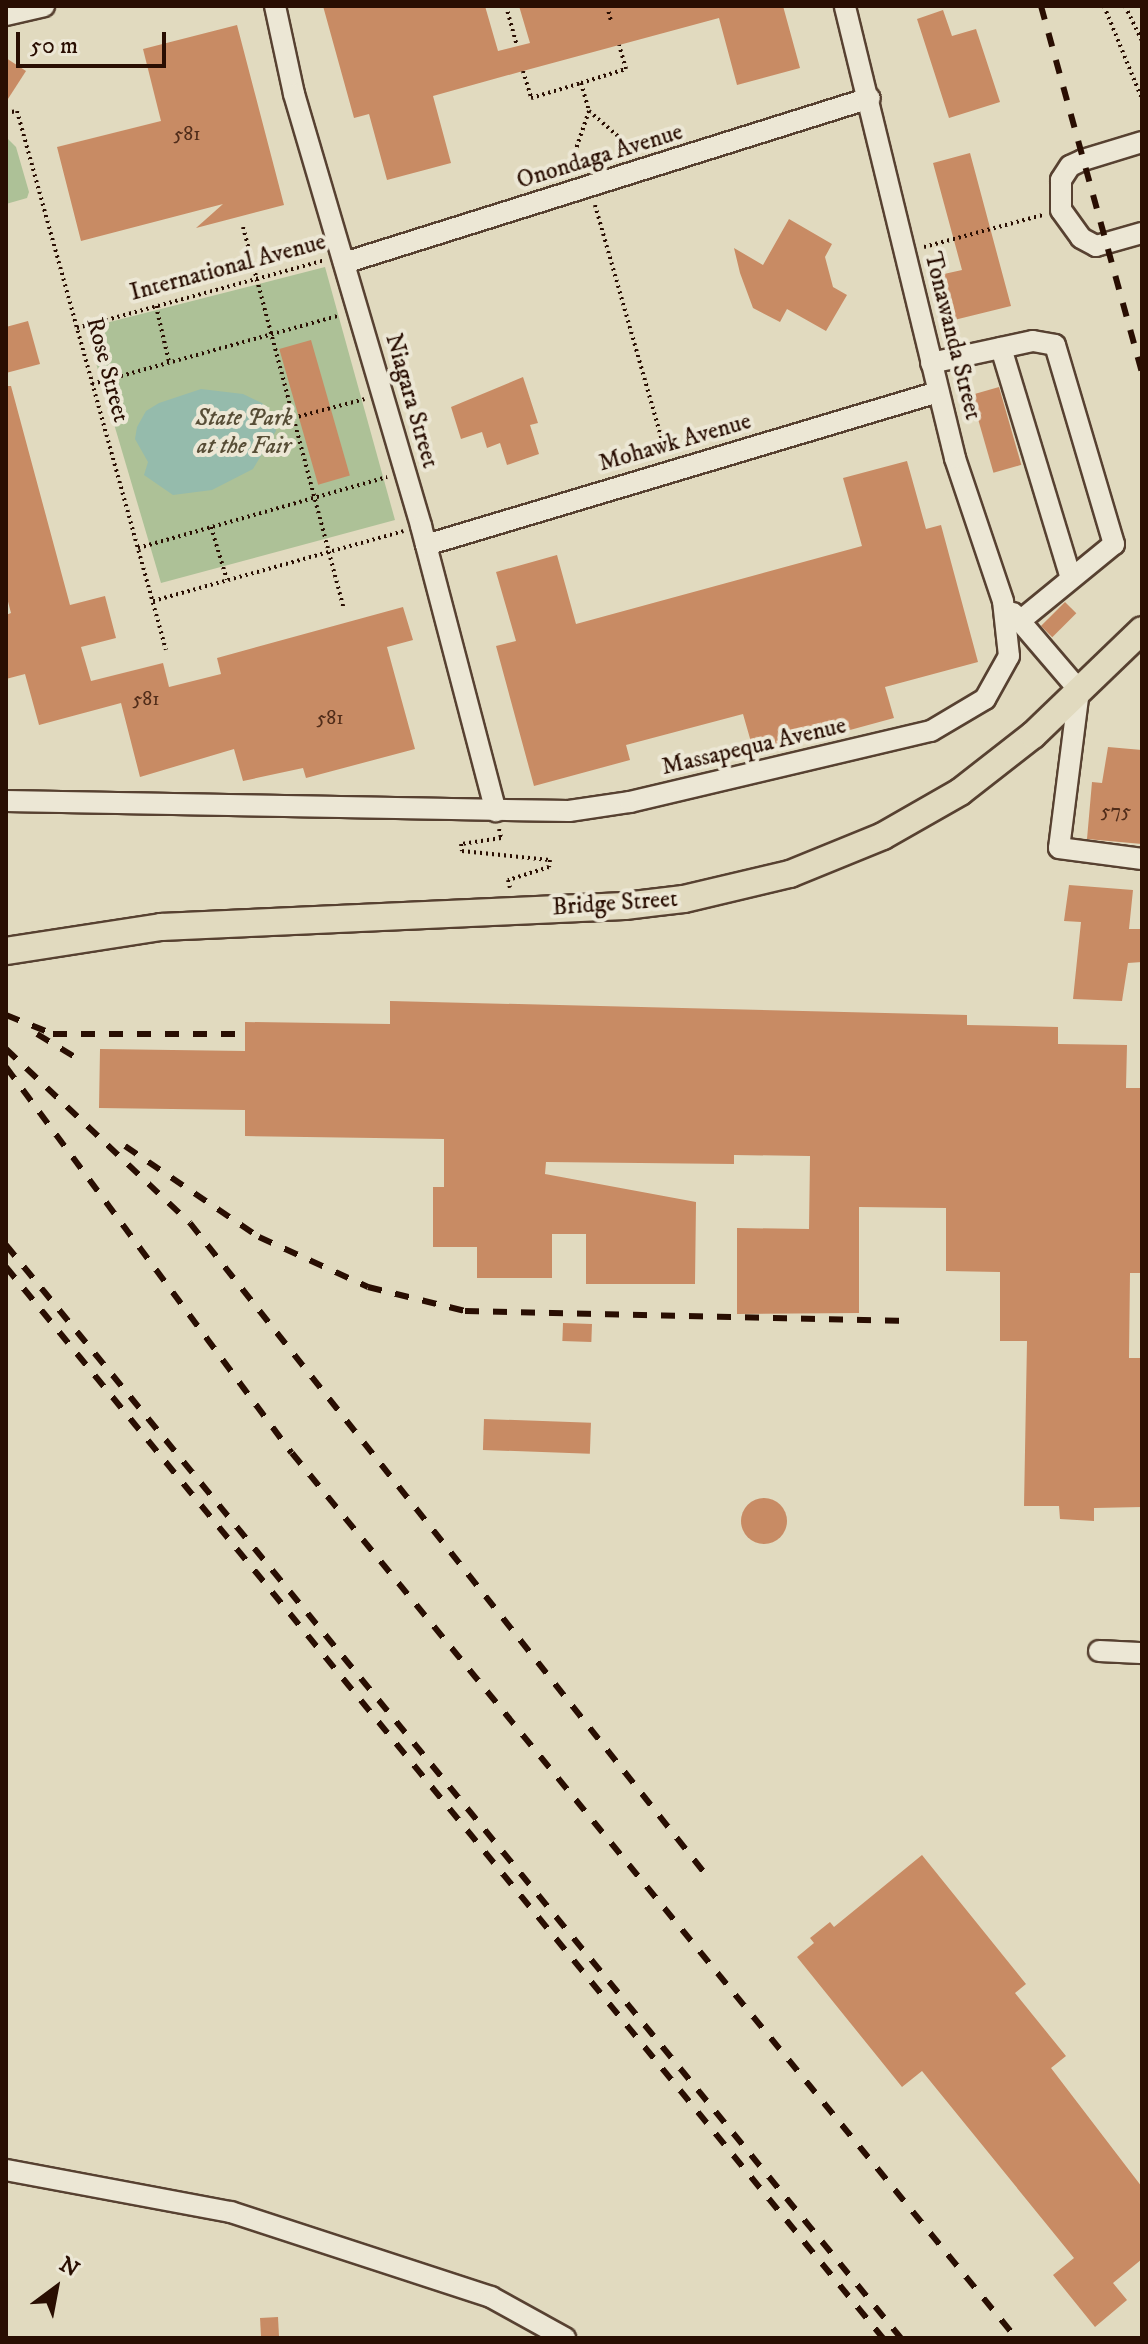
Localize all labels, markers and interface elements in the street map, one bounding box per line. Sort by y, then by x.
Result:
scale bar [20,16,170,66]
text: 50 m [30,31,78,61]
street label: Onondaga Avenue [514,118,686,196]
house number: 581 [173,122,201,146]
street label: International Avenue [127,228,329,308]
street label: Tonawanda Street [917,249,987,423]
street label: Rose Street [79,314,135,426]
street label: Niagara Street [378,331,444,471]
park label: State Park at the Fair [195,405,293,461]
street label: Mohawk Avenue [596,408,754,478]
house number: 581 [132,687,160,711]
house number: 581 [316,706,344,730]
street label: Massapequa Avenue [659,712,849,782]
house number: 575 [1101,799,1131,823]
street label: Bridge Street [551,885,679,923]
north arrow [16,2248,96,2328]
text: N [54,2251,84,2283]

